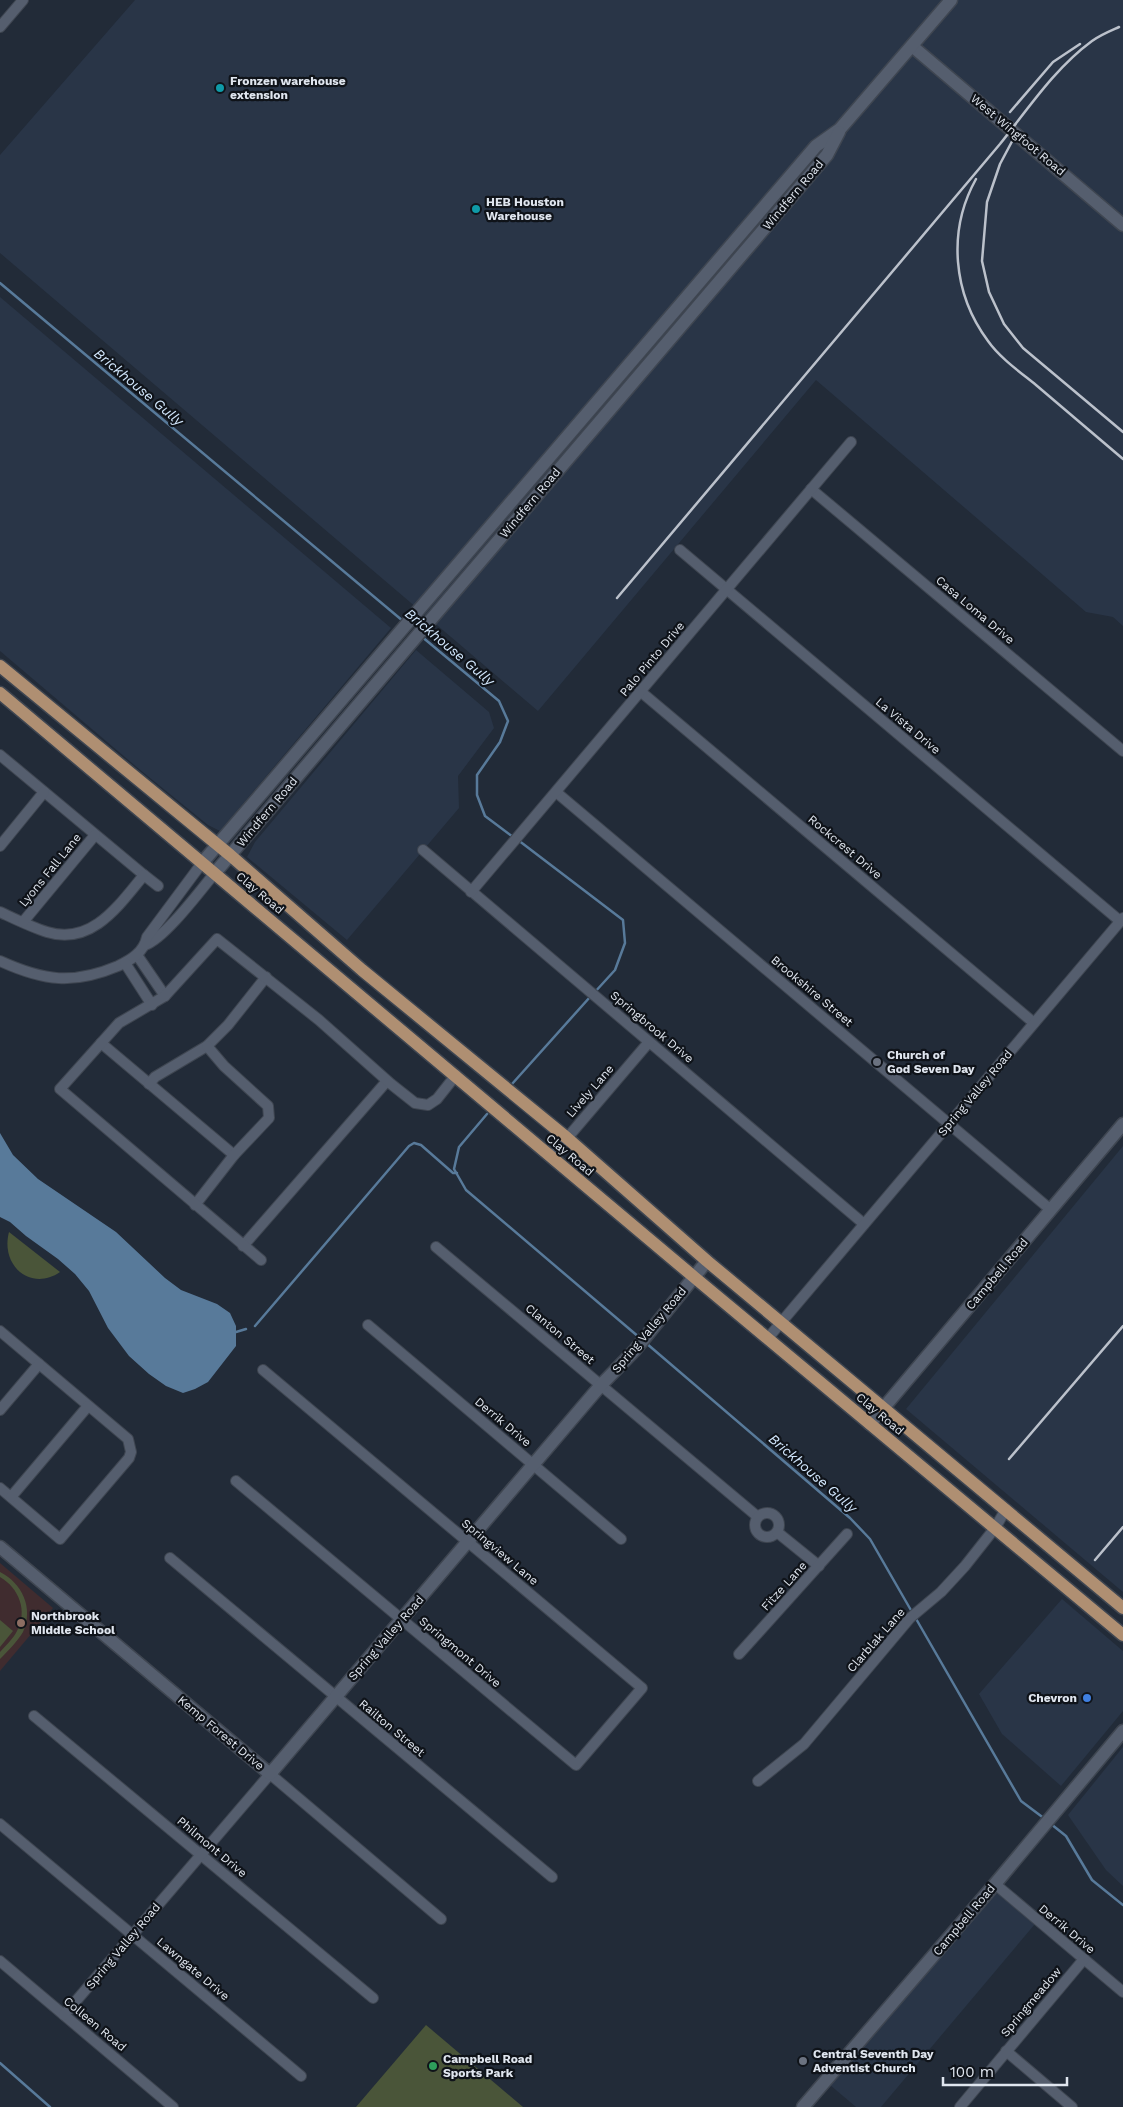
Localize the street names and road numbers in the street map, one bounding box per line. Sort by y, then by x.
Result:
street label: West Wingfoot Road [968,91,1068,179]
street label: Windfern Road [760,157,826,233]
street label: Windfern Road [497,465,563,541]
street label: Casa Loma Drive [933,573,1017,647]
street label: Palo Pinto Drive [617,619,687,699]
street label: La Vista Drive [873,695,943,757]
street label: Windfern Road [234,774,300,850]
street label: Rockcrest Drive [805,812,885,882]
street label: Lyons Fall Lane [16,830,84,909]
street label: Clay Road [233,869,287,917]
street label: Brookshire Street [768,953,856,1029]
street label: Springbrook Drive [608,988,696,1066]
street label: Spring Valley Road [935,1047,1015,1139]
street label: Lively Lane [563,1062,617,1120]
street label: Clay Road [543,1131,597,1179]
street label: Campbell Road [963,1236,1031,1312]
street label: Spring Valley Road [609,1284,689,1376]
street label: Clanton Street [523,1301,597,1367]
street label: Clay Road [853,1390,907,1438]
street label: Derrik Drive [472,1394,534,1450]
street label: Springview Lane [459,1516,541,1588]
street label: Fitze Lane [758,1559,810,1613]
street label: Spring Valley Road [345,1593,427,1683]
street label: Clarblak Lane [844,1605,908,1675]
street label: Springmont Drive [416,1614,504,1690]
street label: Kemp Forest Drive [175,1693,267,1773]
street label: Railton Street [356,1697,428,1759]
street label: Philmont Drive [174,1814,250,1880]
street label: Campbell Road [930,1882,998,1958]
street label: Spring Valley Road [83,1900,163,1992]
street label: Derrik Drive [1036,1901,1098,1957]
street label: Lawngate Drive [154,1935,232,2003]
street label: Springmeadow [998,1964,1064,2040]
street label: Colleen Road [61,1994,129,2054]

